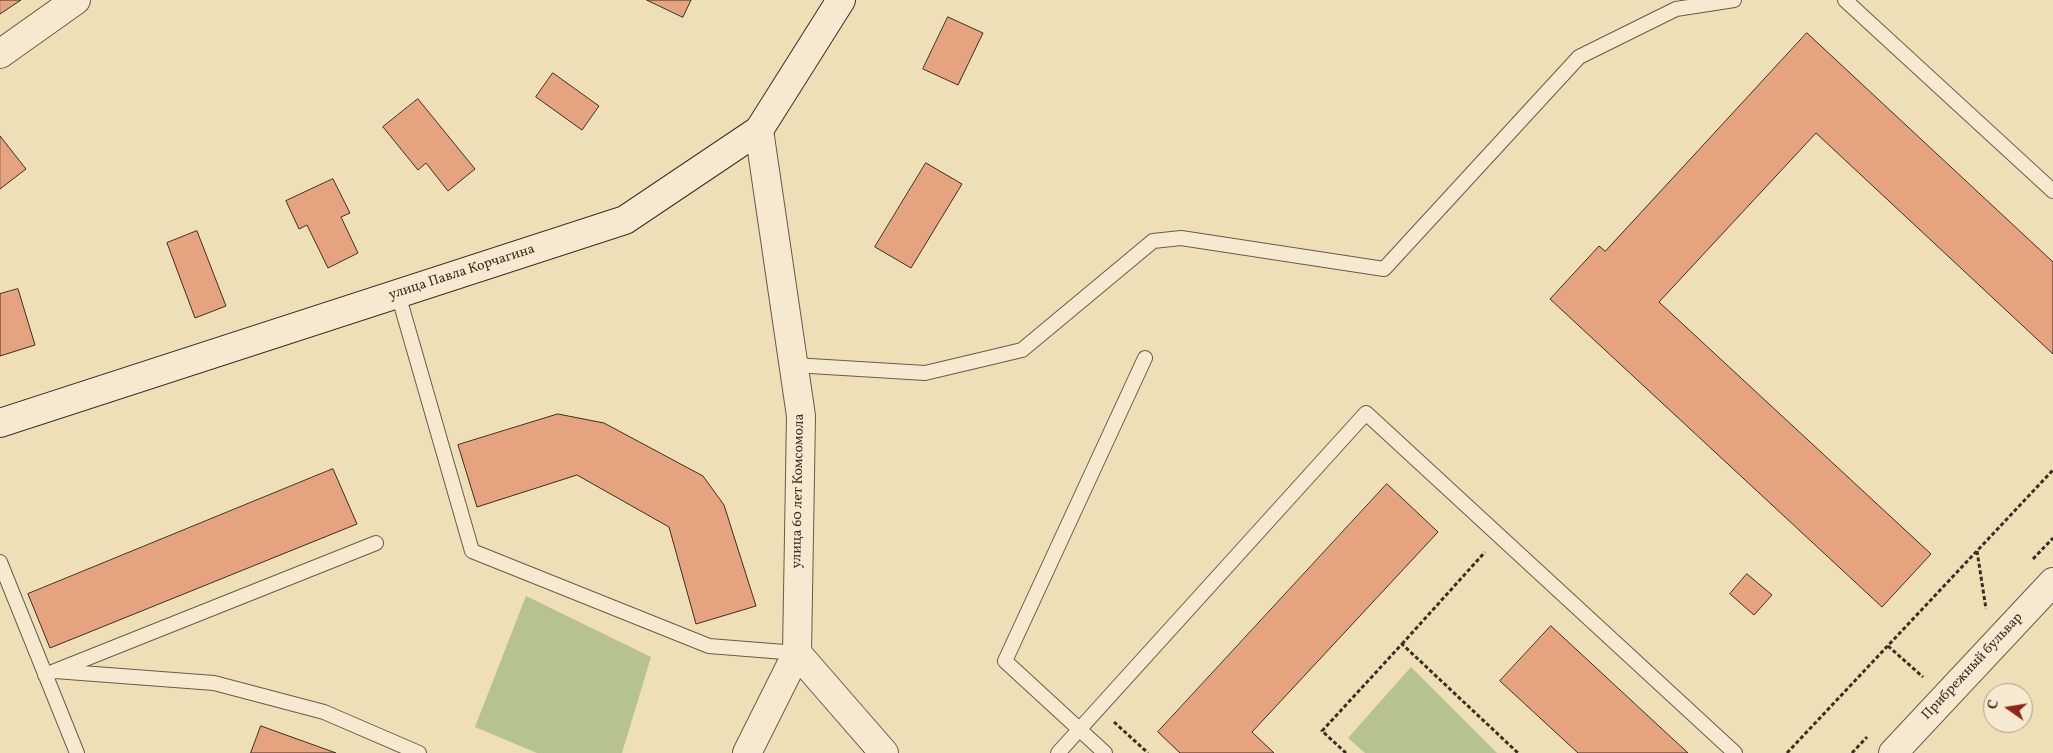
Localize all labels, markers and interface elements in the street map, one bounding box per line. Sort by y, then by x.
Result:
street label: улица Павла Корчагина [387,241,537,305]
street label: улица 60 лет Комсомола [789,413,809,569]
street label: Прибрежный бульвар [1919,610,2027,724]
north arrow [1983,683,2033,733]
text: С [1984,698,2004,711]

